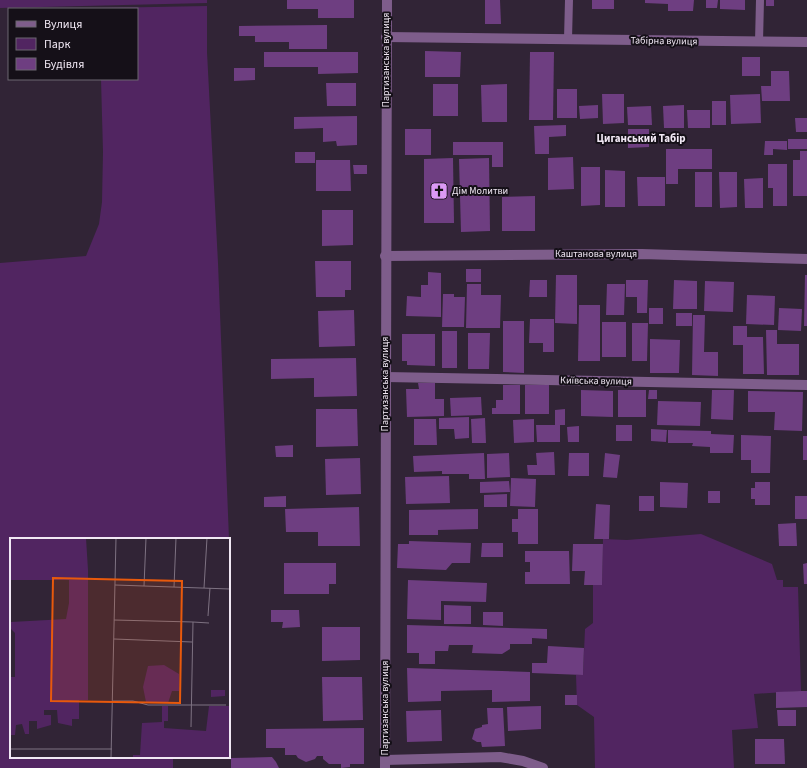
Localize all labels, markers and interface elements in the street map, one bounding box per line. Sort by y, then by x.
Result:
legend [8,8,138,80]
street label: Партизанська вулиця [379,12,393,108]
text: Вулиця [44,16,82,33]
street label: Табірна вулиця [630,33,698,49]
text: Парк [44,36,70,53]
text: Будівля [44,56,84,73]
district label: Циганський Табір [596,131,686,146]
church icon: Дім Молитви [429,181,449,201]
place label: Дім Молитви [452,184,508,198]
street label: Каштанова вулиця [555,247,637,261]
street label: Партизанська вулиця [378,336,392,432]
street label: Київська вулиця [560,373,632,389]
inset map [10,538,230,758]
street label: Партизанська вулиця [378,660,392,756]

